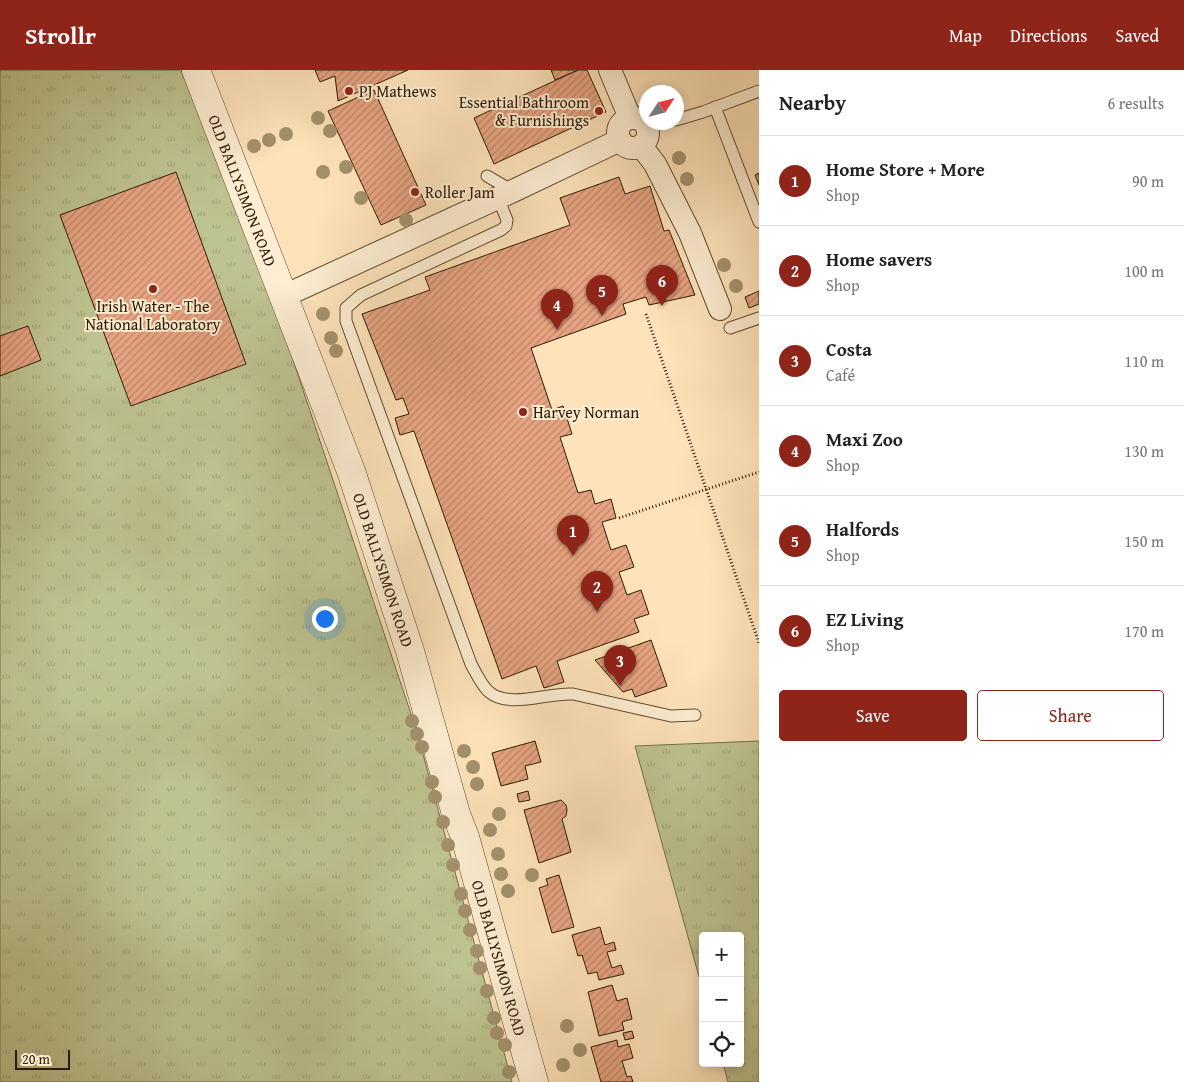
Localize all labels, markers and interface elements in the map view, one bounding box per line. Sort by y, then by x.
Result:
text: Strollr [25,18,96,53]
text: Map [949,22,982,49]
text: Directions [1010,22,1087,49]
text: Saved [1115,22,1159,49]
place label: PJ Mathews [359,79,437,103]
marker: PJ Mathews [343,85,355,97]
north arrow [639,85,684,130]
text: Nearby [779,87,846,118]
place label: Essential Bathroom & Furnishings [459,90,589,132]
text: 6 results [1107,91,1164,115]
marker: Essential Bathroom & Furnishings [593,105,605,117]
street label: OLD BALLYSIMON ROAD [202,111,283,270]
text: Home Store + More [826,155,985,183]
text: 1 [791,169,799,193]
text: 90 m [1132,169,1164,193]
place label: Roller Jam [425,180,495,204]
text: Shop [826,183,860,207]
marker: Roller Jam [409,186,421,198]
text: Home savers [826,245,932,273]
text: 2 [791,259,799,283]
text: 100 m [1124,259,1164,283]
pin: 6 [646,265,678,306]
text: Shop [826,273,860,297]
pin: 5 [586,275,618,316]
marker: Irish Water - The National Laboratory [147,283,159,295]
pin: 4 [541,289,573,330]
place label: Irish Water - The National Laboratory [85,294,221,336]
text: Costa [826,335,872,363]
text: 3 [791,349,799,373]
text: 110 m [1124,349,1164,373]
text: Café [826,363,855,387]
place label: Harvey Norman [533,400,639,424]
marker: Harvey Norman [517,406,529,418]
text: Maxi Zoo [826,425,903,453]
text: 4 [791,439,799,463]
text: 130 m [1124,439,1164,463]
text: Shop [826,453,860,477]
street label: OLD BALLYSIMON ROAD [347,490,420,650]
pin: 1 [557,515,589,556]
text: Halfords [826,515,899,543]
text: 5 [791,529,799,553]
text: 150 m [1124,529,1164,553]
text: Shop [826,543,860,567]
pin: 2 [581,571,613,612]
text: EZ Living [826,605,903,633]
your location [312,606,338,632]
text: 6 [791,619,799,643]
text: 170 m [1124,619,1164,643]
text: Shop [826,633,860,657]
pin: 3 [604,645,636,686]
button: Save [779,690,967,741]
button: Share [977,690,1164,741]
street label: OLD BALLYSIMON ROAD [466,877,532,1039]
map controls [699,932,744,1067]
button: + [699,932,744,977]
button: − [699,977,744,1022]
button: locate [699,1022,744,1067]
scale bar [15,1047,70,1070]
text: 20 m [22,1049,50,1069]

